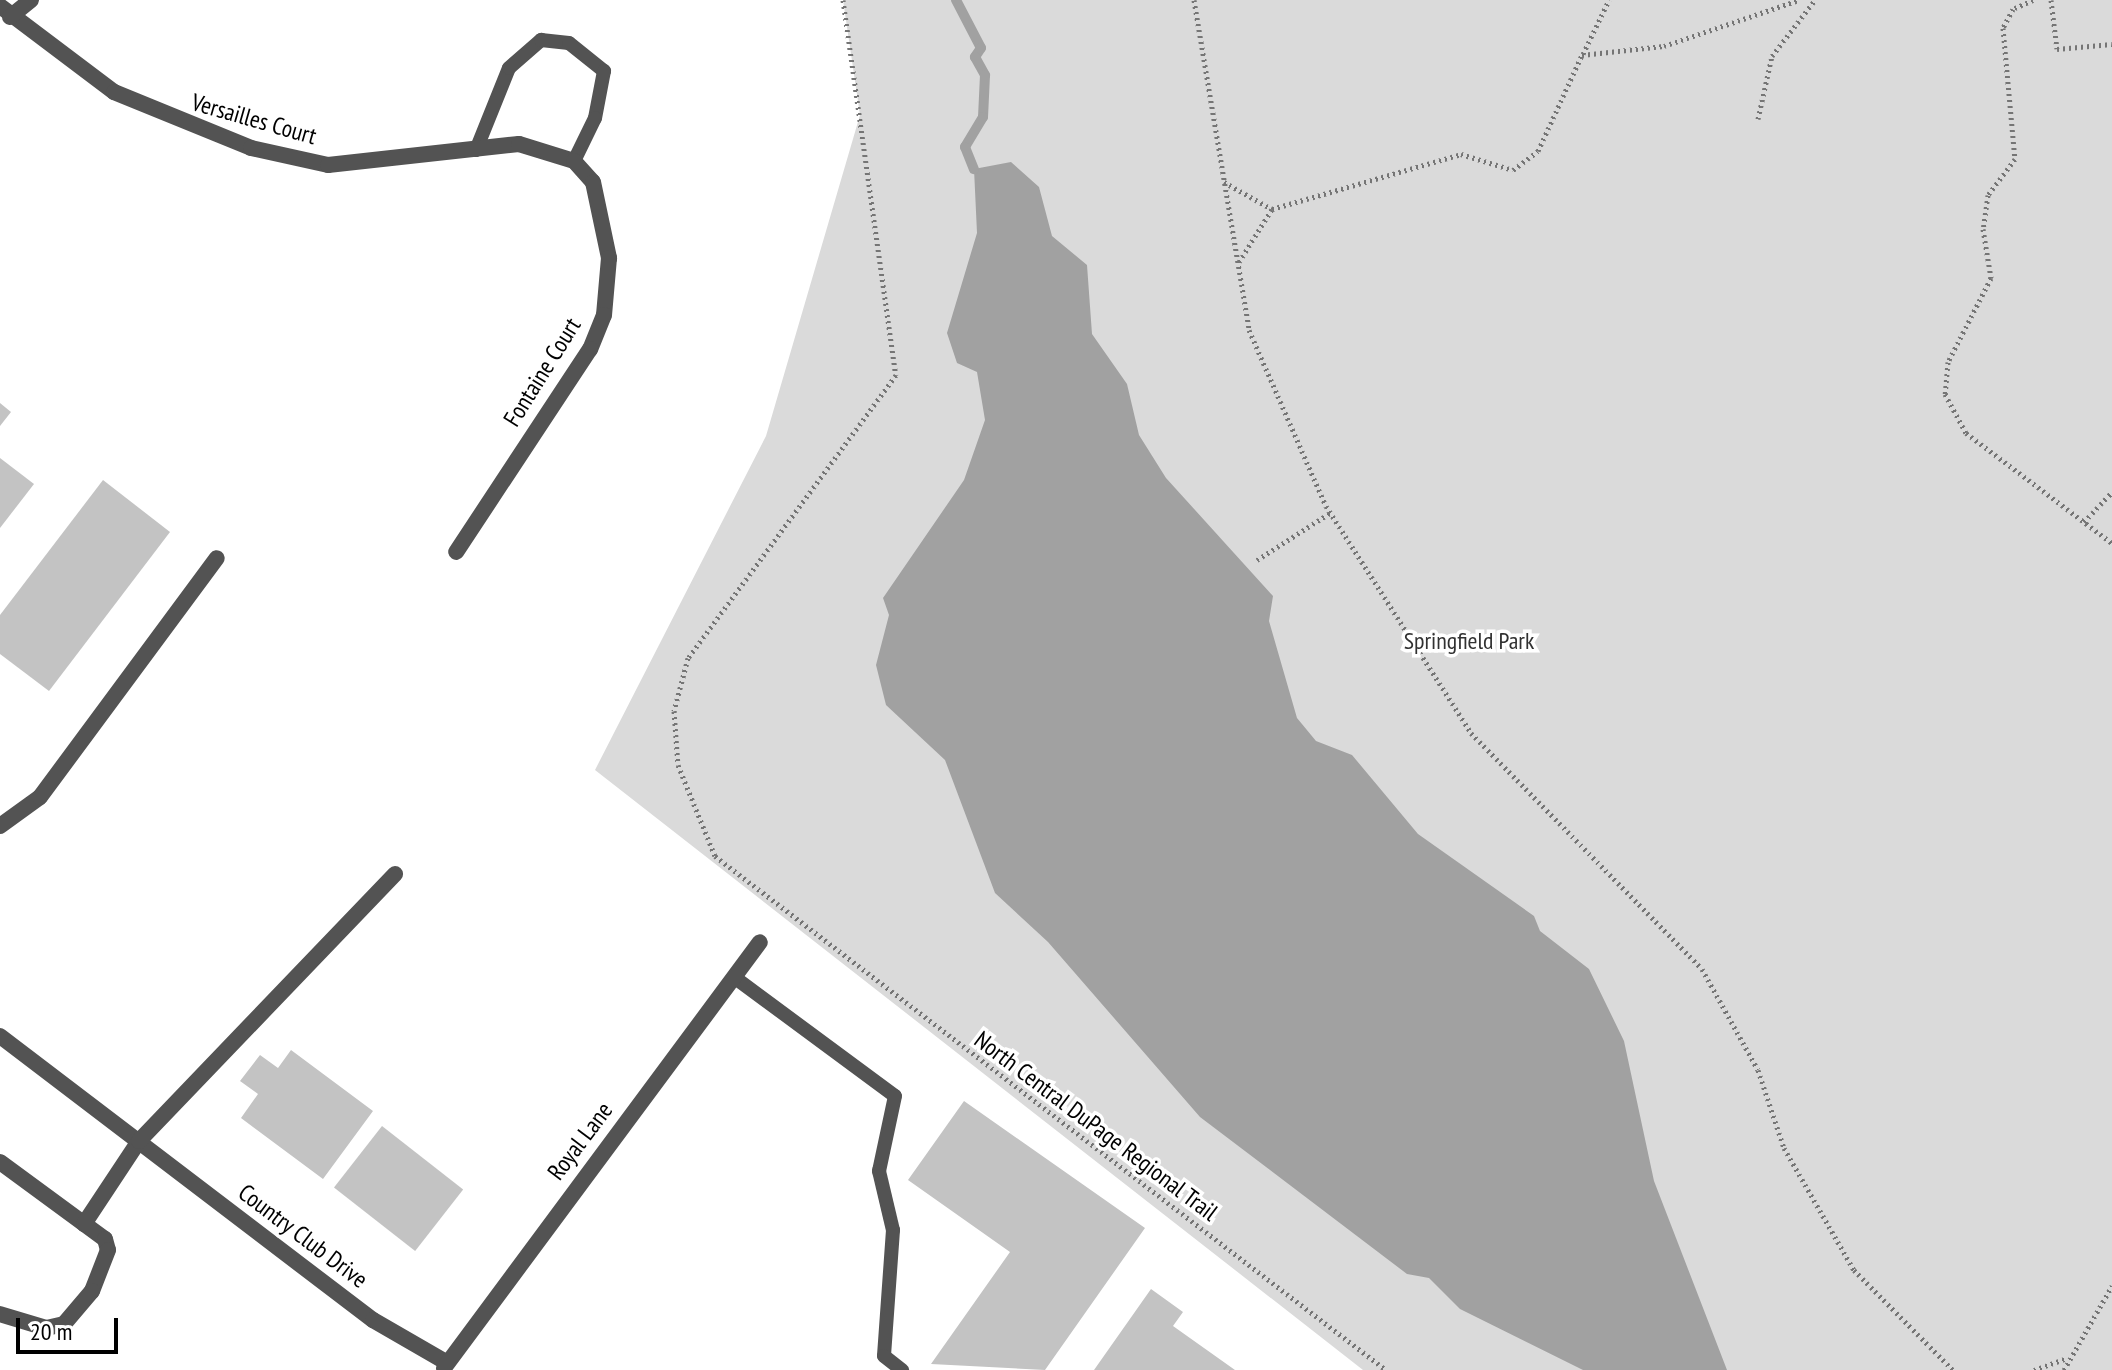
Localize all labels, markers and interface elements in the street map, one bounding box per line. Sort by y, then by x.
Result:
street label: Versailles Court [188,87,320,151]
street label: Fontaine Court [497,312,587,432]
park label: Springfield Park [1404,627,1534,655]
street label: North Central DuPage Regional Trail [968,1025,1224,1227]
street label: Royal Lane [542,1097,618,1185]
street label: Country Club Drive [232,1178,374,1294]
scale bar [20,1302,122,1352]
text: 20 m [30,1316,72,1347]

